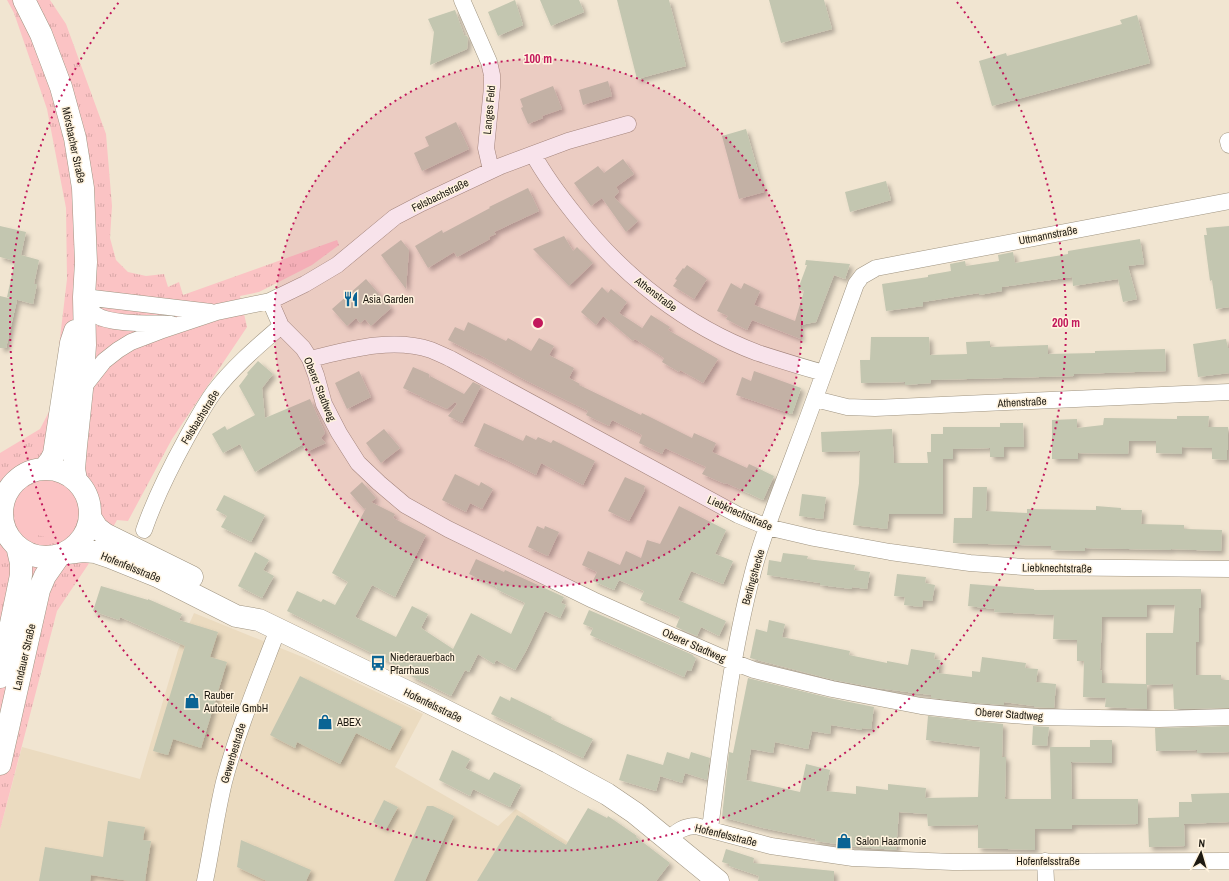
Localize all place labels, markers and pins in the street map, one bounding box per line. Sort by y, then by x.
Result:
restaurant icon: Asia Garden [342,290,360,308]
place label: Asia Garden [362,292,414,306]
centre of rings [531,316,545,330]
place label: Niederauerbach Pfarrhaus [390,650,455,677]
bus stop icon: Niederauerbach Pfarrhaus [369,654,387,672]
place label: Rauber Autoteile GmbH [203,688,268,715]
shop icon: Rauber Autoteile GmbH [183,692,201,710]
shop icon: ABEX [316,713,334,731]
place label: ABEX [336,715,361,729]
shop icon: Salon Haarmonie [835,832,853,850]
place label: Salon Haarmonie [856,834,926,848]

